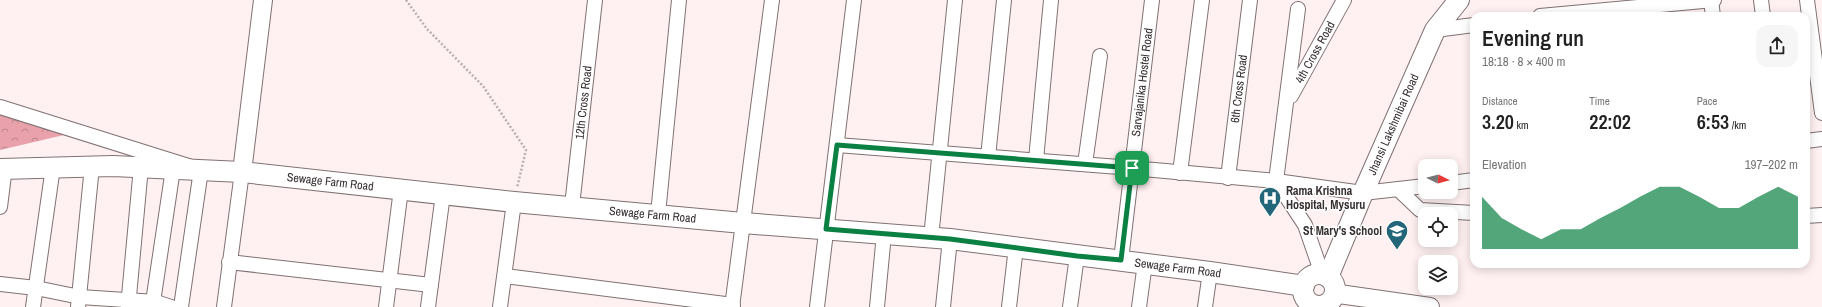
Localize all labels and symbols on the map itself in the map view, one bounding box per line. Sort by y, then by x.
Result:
street label: 4th Cross Road [1292,18,1339,86]
street label: Sarvajanika Hostel Road [1128,27,1157,137]
street label: 6th Cross Road [1227,54,1251,124]
street label: 12th Cross Road [571,65,596,140]
street label: Jhansi Lakshmibai Road [1364,71,1423,178]
pin [1115,151,1149,185]
north arrow [1418,159,1458,199]
street label: Sewage Farm Road [286,169,375,194]
place label: Rama Krishna Hospital, Mysuru [1286,183,1365,213]
hospital icon: Rama Krishna Hospital, Mysuru [1257,185,1283,218]
street label: Sewage Farm Road [608,203,697,227]
school or university icon: St Mary's School [1384,218,1410,251]
place label: St Mary's School [1303,223,1382,239]
street label: Sewage Farm Road [1134,254,1222,282]

